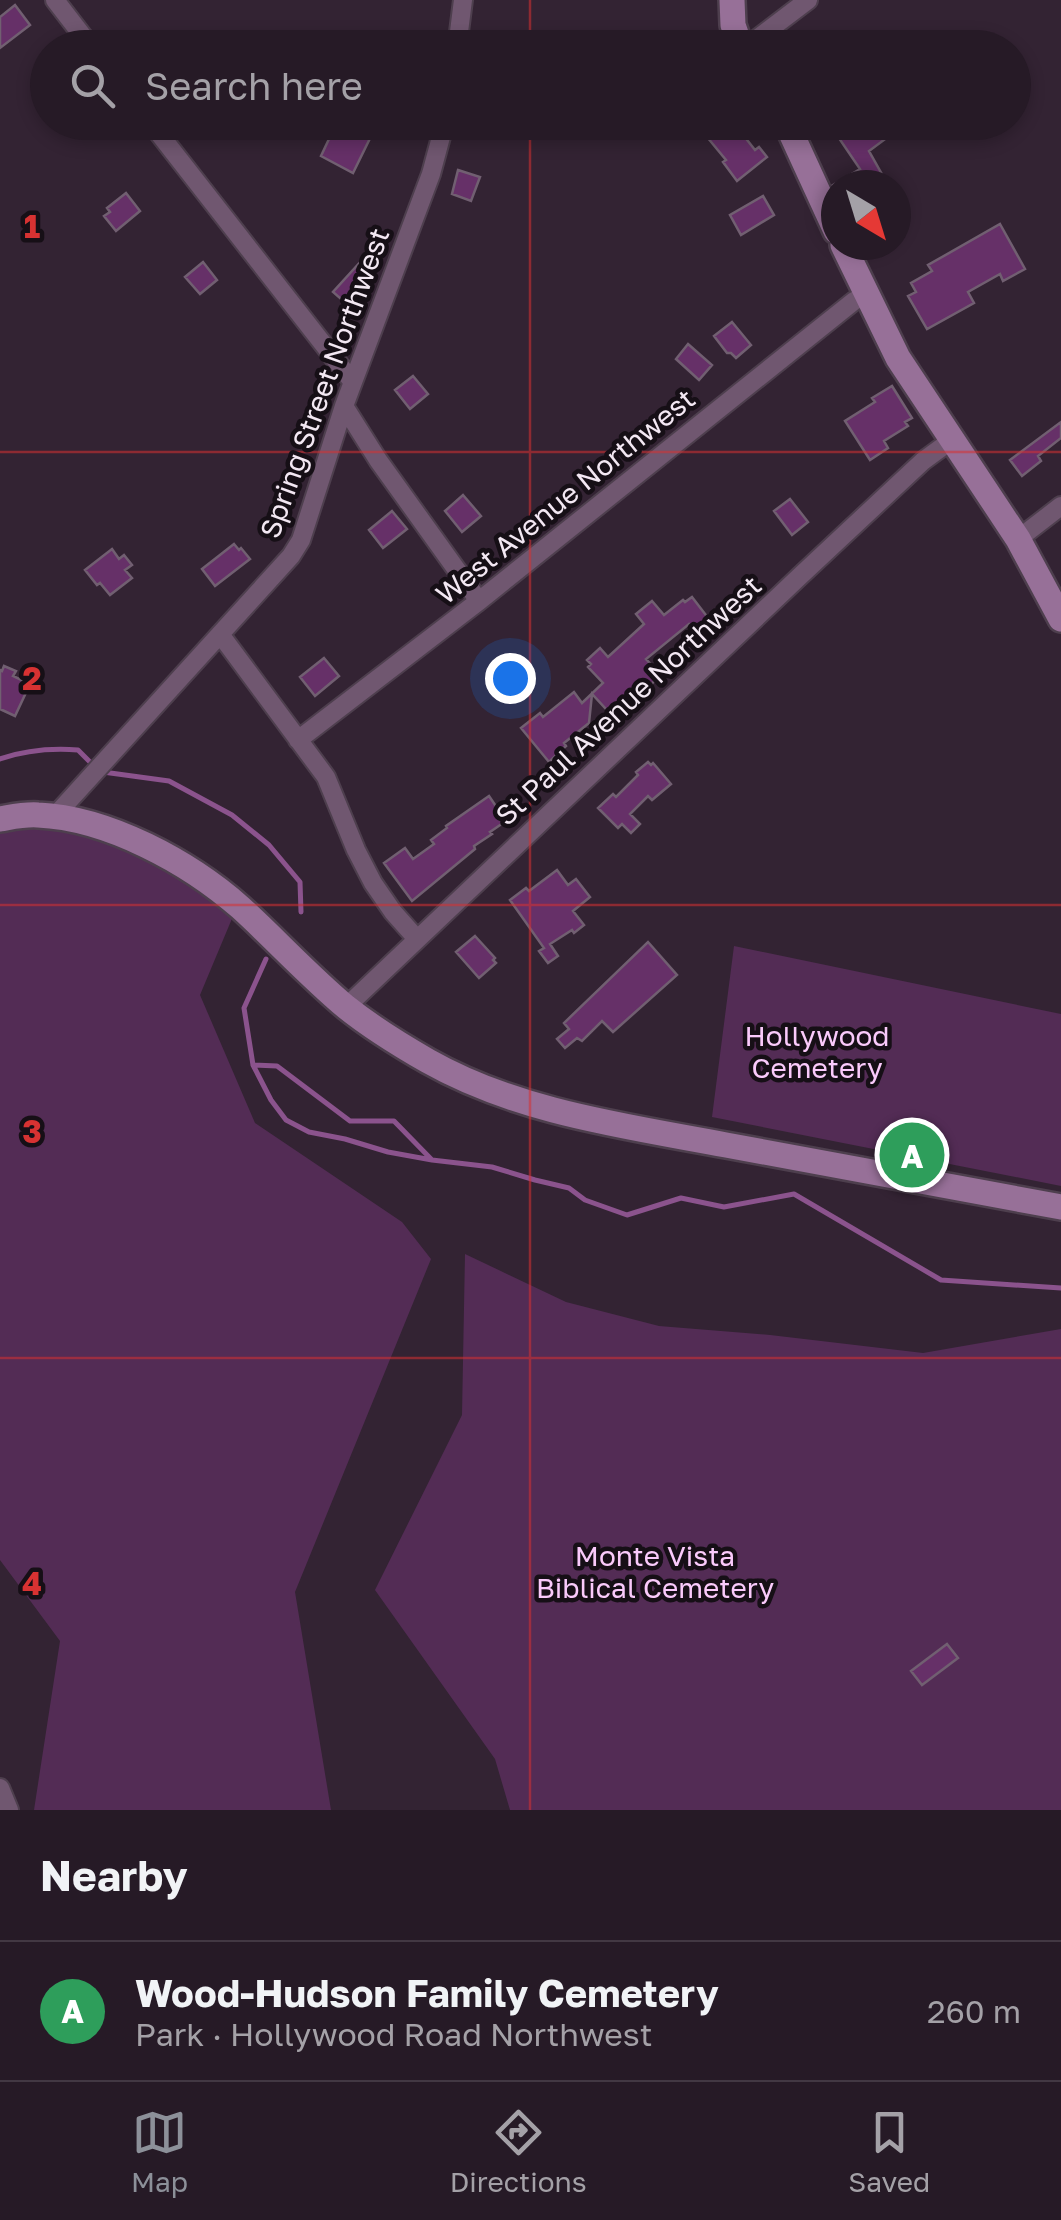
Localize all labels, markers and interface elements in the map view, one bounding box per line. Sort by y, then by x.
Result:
search box [30,30,1031,140]
icon: search [65,58,120,113]
text: Search here [145,63,363,108]
north arrow [821,170,911,260]
text: 1 [24,207,40,245]
street label: Spring Street Northwest [253,224,395,542]
street label: West Avenue Northwest [429,381,701,611]
street label: St Paul Avenue Northwest [489,568,767,832]
your location [485,653,536,704]
text: 2 [22,659,42,697]
park label: Hollywood Cemetery [745,1019,889,1084]
text: 3 [22,1112,42,1150]
pin: A [880,1118,944,1192]
park label: Monte Vista Biblical Cemetery [536,1539,774,1604]
text: 4 [22,1564,42,1602]
text: Nearby [40,1850,188,1900]
text: Wood-Hudson Family Cemetery [135,1970,719,2015]
text: A [61,1992,84,2030]
text: 260 m [927,1992,1021,2030]
text: Park · Hollywood Road Northwest [135,2015,653,2053]
tab: Map [131,2105,188,2198]
tab: Directions [450,2105,587,2198]
tab: Saved [848,2105,930,2198]

